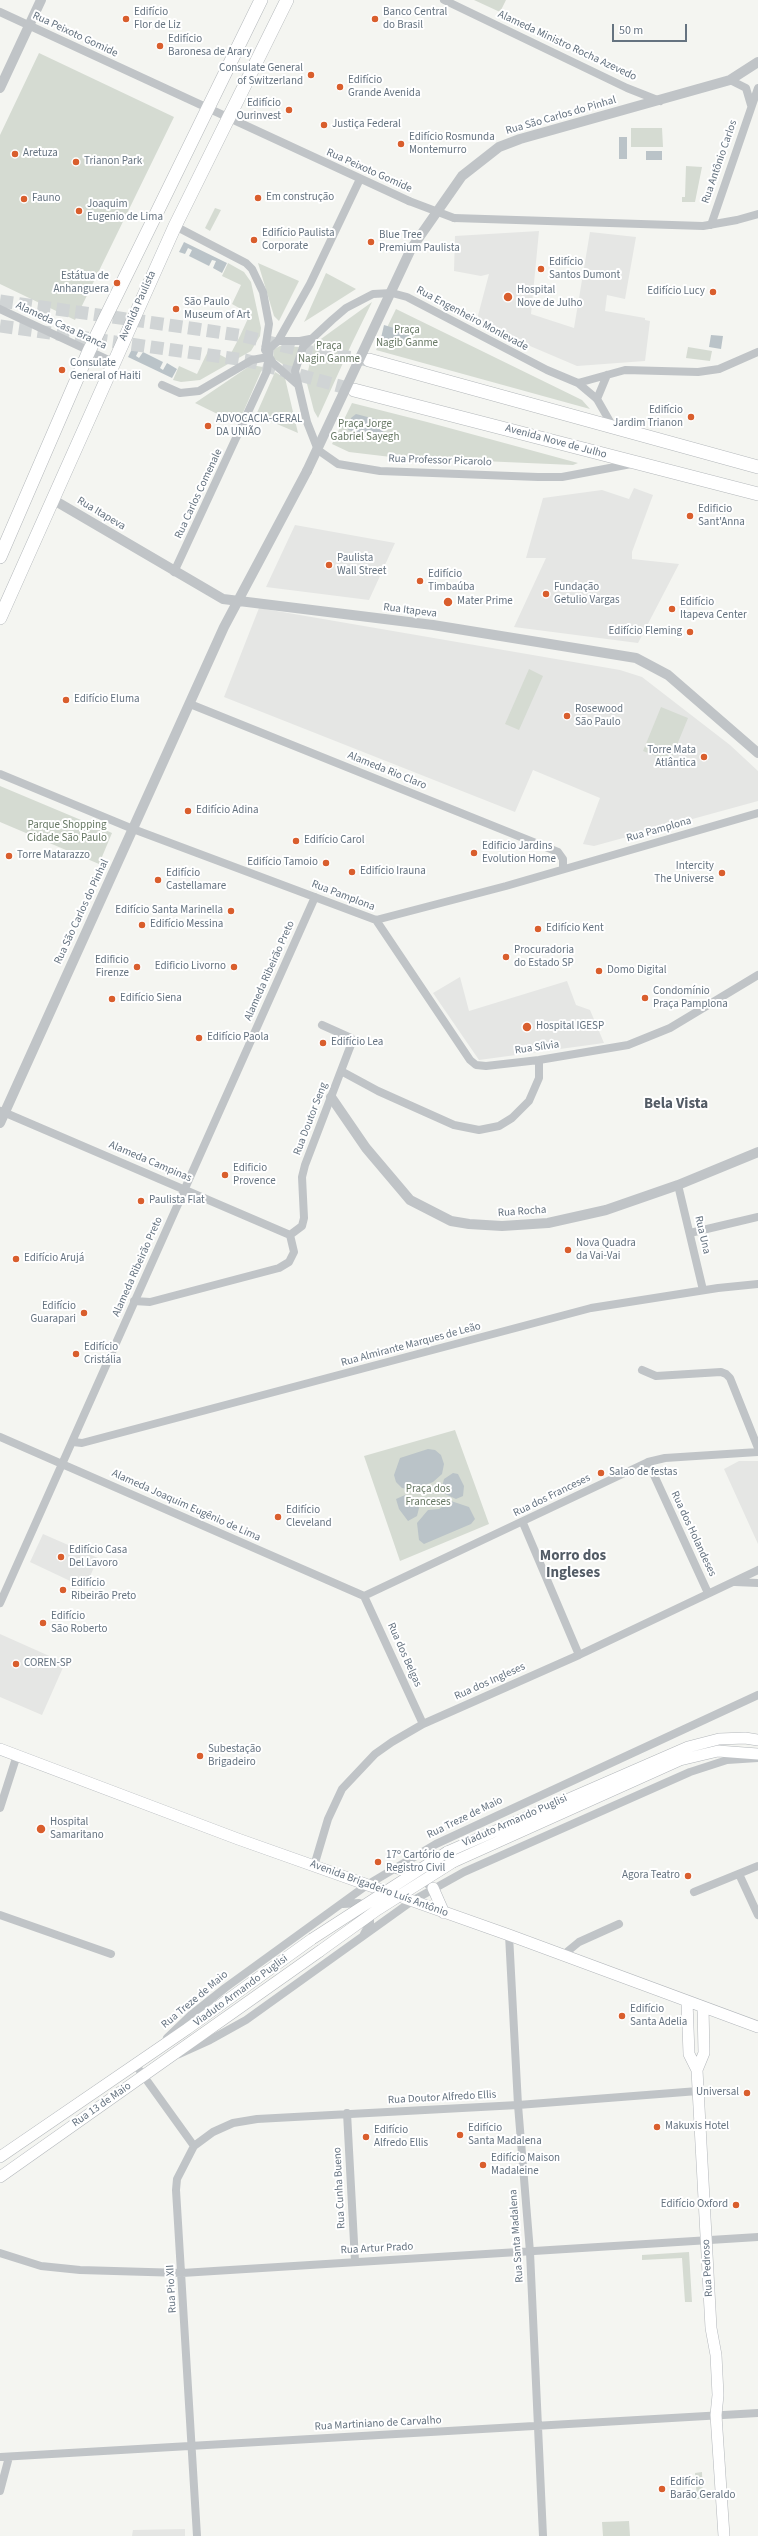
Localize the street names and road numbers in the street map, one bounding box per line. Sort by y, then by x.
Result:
street label: Alameda Ministro Rocha Azevedo [495,8,639,84]
street label: Rua Peixoto Gomide [30,9,120,61]
street label: Rua São Carlos do Pinhal [504,94,618,138]
street label: Rua Antônio Carlos [700,119,740,205]
street label: Rua Peixoto Gomide [324,146,414,196]
street label: Avenida Paulista [117,269,159,343]
street label: Rua Engenheiro Monlevade [414,284,530,354]
street label: Alameda Casa Branca [13,299,109,353]
street label: Avenida Nove de Julho [504,422,608,462]
street label: Rua Carlos Comenale [172,447,226,541]
street label: Rua Professor Picarolo [388,453,492,469]
street label: Rua Itapeva [74,494,128,534]
street label: Rua Itapeva [382,601,438,621]
street label: Alameda Rio Claro [346,749,428,793]
street label: Rua Pamplona [625,814,693,846]
street label: Rua São Carlos do Pinhal [52,857,112,967]
street label: Rua Pamplona [309,878,377,914]
street label: Alameda Ribeirão Preto [242,919,298,1023]
street label: Rua Sílvia [514,1038,560,1058]
street label: Rua Doutor Seng [291,1081,331,1157]
street label: Alameda Campinas [107,1139,193,1185]
street label: Rua Rocha [497,1204,547,1220]
street label: Alameda Ribeirão Preto [110,1215,166,1319]
street label: Rua Una [691,1215,713,1255]
street label: Rua Almirante Marques de Leão [340,1320,482,1370]
street label: Alameda Joaquim Eugênio de Lima [110,1467,262,1545]
street label: Rua dos Franceses [511,1472,593,1520]
street label: Rua dos Holandeses [667,1489,719,1579]
street label: Rua dos Belgas [384,1621,424,1689]
street label: Rua dos Ingleses [452,1660,528,1704]
street label: Viaduto Armando Puglisi [461,1792,569,1850]
street label: Rua Treze de Maio [425,1794,505,1842]
street label: Avenida Brigadeiro Luís Antônio [308,1858,450,1920]
street label: Viaduto Armando Puglisi [191,1952,291,2030]
street label: Rua Treze de Maio [159,1968,231,2032]
street label: Rua 13 de Maio [70,2080,134,2130]
street label: Rua Doutor Alfredo Ellis [388,2089,496,2107]
street label: Rua Cunha Bueno [331,2147,349,2229]
street label: Rua Santa Madalena [507,2189,527,2283]
street label: Rua Pedroso [700,2239,716,2297]
street label: Rua Artur Prado [340,2241,414,2257]
street label: Rua Pio XII [164,2264,180,2314]
street label: Rua Martiniano de Carvalho [314,2414,442,2434]

